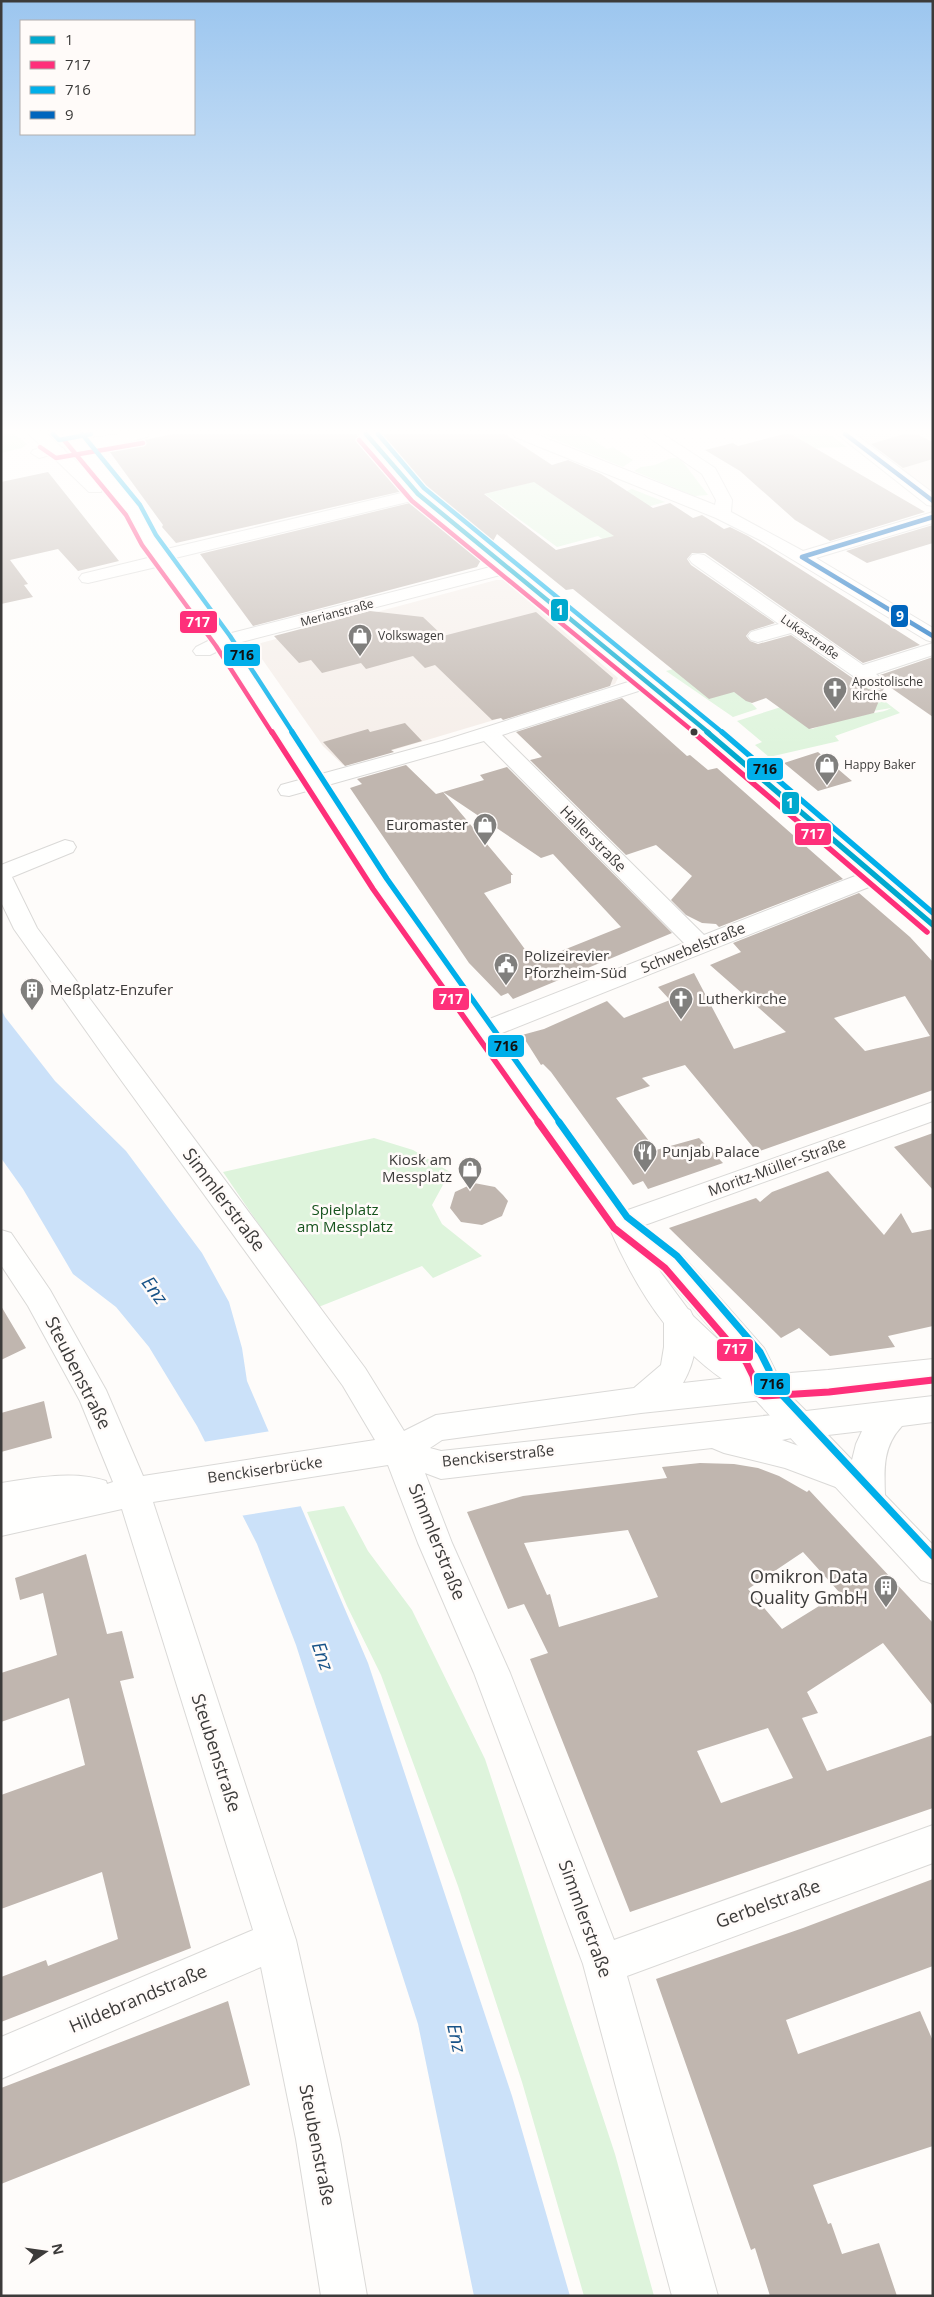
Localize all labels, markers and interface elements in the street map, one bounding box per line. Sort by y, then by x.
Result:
legend [20,20,195,135]
text: 1 [65,29,74,49]
text: 717 [65,54,91,74]
text: 716 [65,79,91,99]
text: 9 [65,104,74,124]
street label: Merianstraße [298,594,376,630]
line badge: 1 [550,598,569,622]
text: 1 [556,600,564,619]
line badge: 9 [890,604,909,628]
text: 9 [896,606,904,625]
line badge: 717 [179,610,218,634]
street label: Lukasstraße [778,610,843,663]
text: 717 [186,612,210,631]
shop icon: Volkswagen [347,623,373,657]
place label: Volkswagen [378,627,444,644]
line badge: 716 [223,643,261,667]
text: 716 [230,645,254,664]
place label: Apostolische Kirche [852,673,923,704]
church icon: Apostolische Kirche [822,676,848,710]
unlabelled marker [689,727,699,737]
shop icon: Happy Baker [814,752,840,786]
place label: Happy Baker [844,756,916,773]
line badge: 716 [746,757,784,781]
text: 716 [753,759,777,778]
line badge: 1 [781,791,800,815]
text: 1 [786,793,794,812]
street label: Hallerstraße [556,801,631,876]
shop icon: Euromaster [472,812,498,846]
place label: Euromaster [386,814,468,834]
line badge: 717 [794,822,832,846]
text: 717 [801,824,825,843]
street label: Schwebelstraße [638,917,748,977]
place label: Polizeirevier Pforzheim-Süd [524,945,627,982]
public building icon: Polizeirevier Pforzheim-Süd [493,952,519,986]
building icon: Meßplatz-Enzufer [19,977,45,1011]
place label: Meßplatz-Enzufer [50,979,173,999]
church icon: Lutherkirche [668,986,694,1020]
line badge: 717 [432,987,470,1011]
place label: Lutherkirche [698,988,787,1008]
text: 717 [439,989,463,1008]
line badge: 716 [487,1034,525,1058]
text: 716 [494,1036,518,1055]
street label: Moritz-Müller-Straße [705,1132,848,1200]
restaurant icon: Punjab Palace [632,1139,658,1173]
place label: Punjab Palace [662,1141,760,1161]
street label: Simmlerstraße [178,1143,272,1256]
place label: Kiosk am Messplatz [382,1149,452,1186]
shop icon: Kiosk am Messplatz [457,1156,483,1190]
park label: Spielplatz am Messplatz [297,1199,393,1236]
water label: Enz [136,1271,175,1310]
street label: Steubenstraße [40,1312,118,1433]
line badge: 717 [716,1338,754,1362]
text: 717 [723,1339,747,1358]
line badge: 716 [753,1372,791,1396]
text: 716 [760,1374,784,1393]
street label: Benckiserstraße [441,1439,555,1471]
street label: Benckiserbrücke [206,1451,324,1487]
street label: Simmlerstraße [404,1480,472,1603]
place label: Omikron Data Quality GmbH [750,1564,868,1609]
building icon: Omikron Data Quality GmbH [873,1574,899,1608]
water label: Enz [306,1638,340,1675]
street label: Steubenstraße [186,1690,247,1815]
street label: Simmlerstraße [554,1857,618,1981]
street label: Gerbelstraße [712,1873,823,1933]
street label: Hildebrandstraße [65,1958,210,2038]
water label: Enz [441,2021,473,2056]
street label: Steubenstraße [294,2082,342,2208]
north arrow [20,2227,70,2277]
text: N [48,2241,69,2257]

